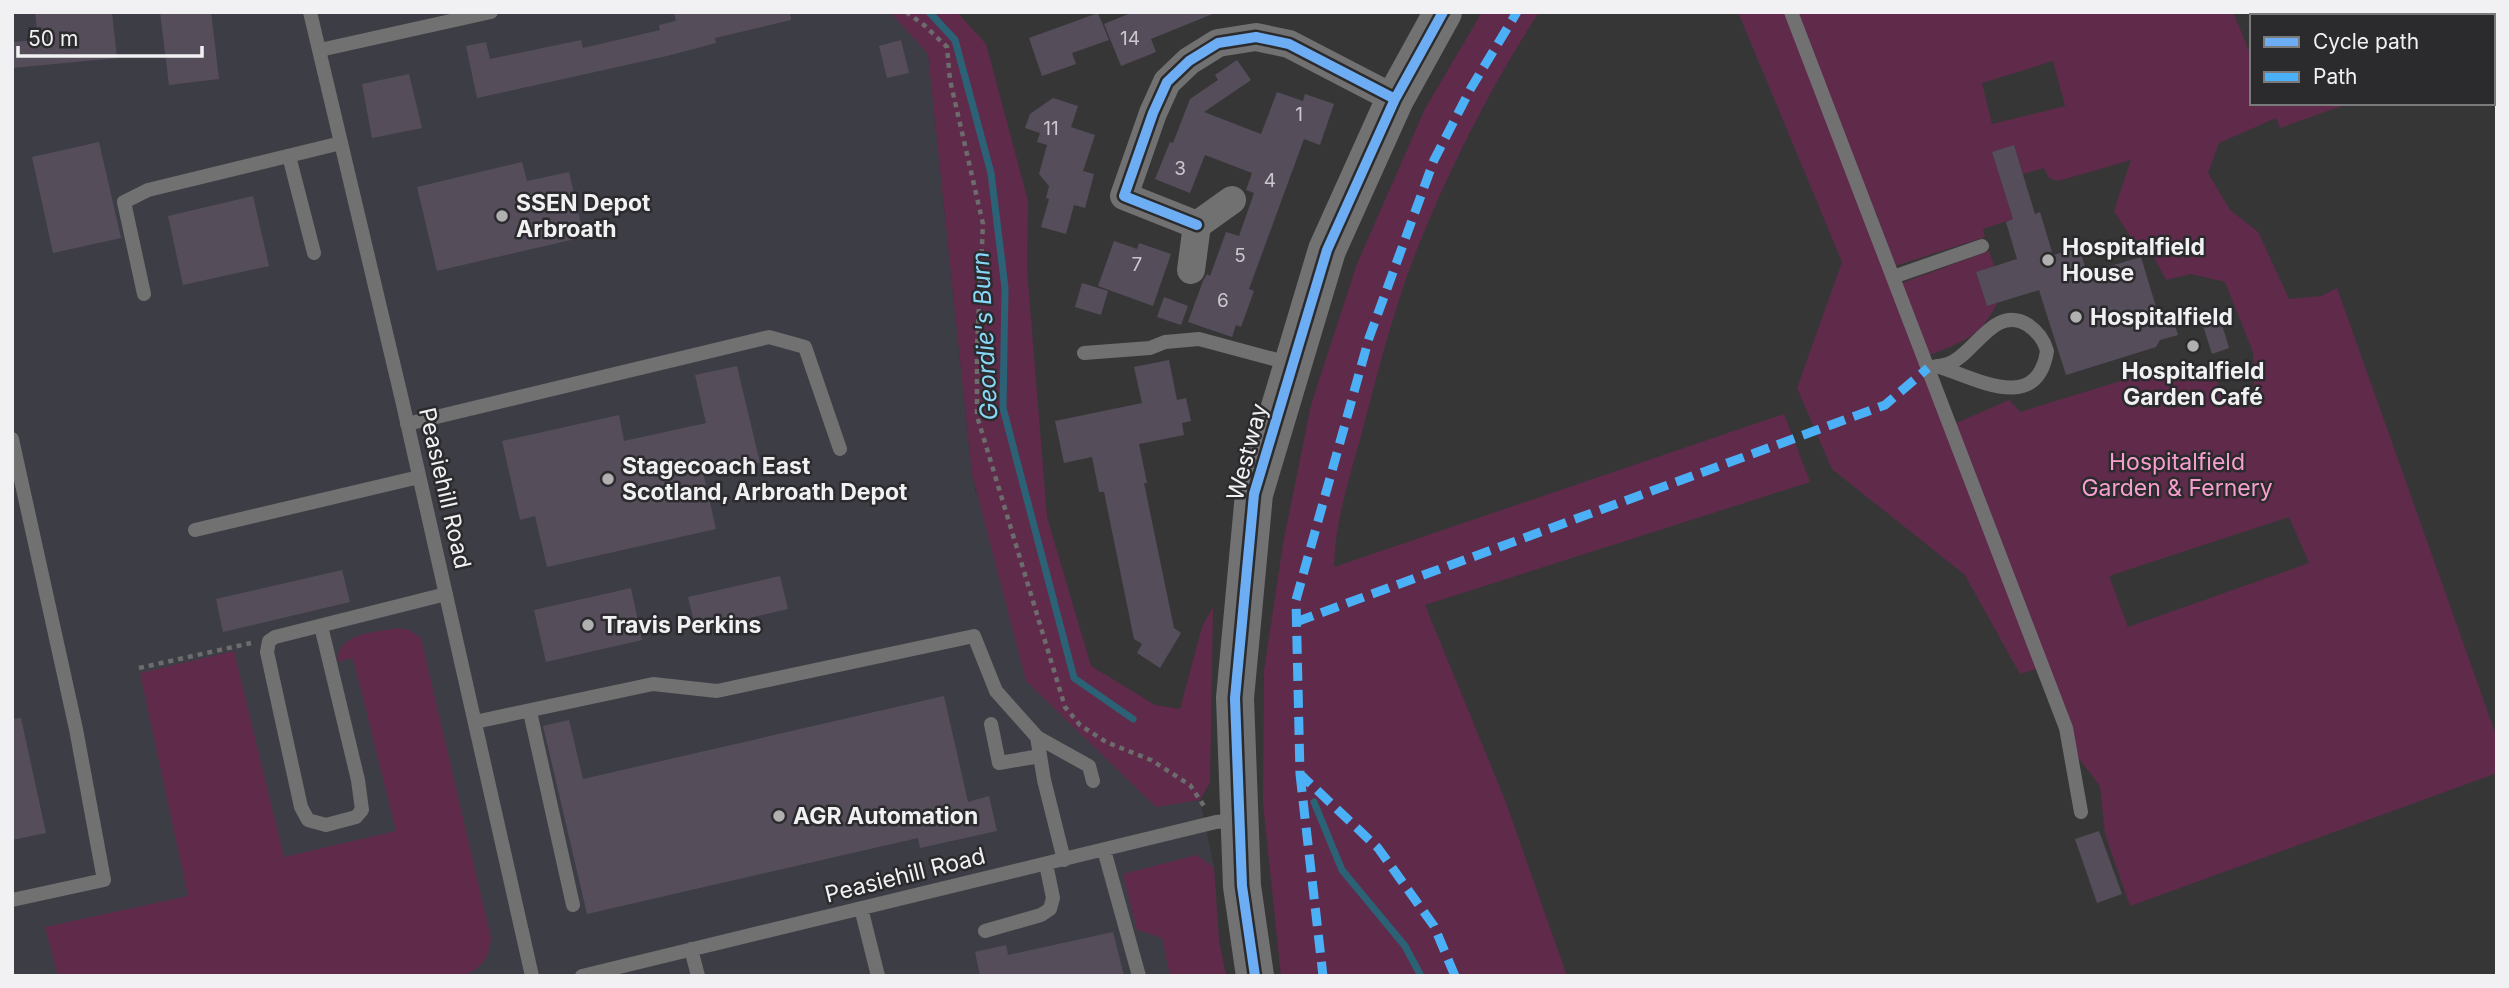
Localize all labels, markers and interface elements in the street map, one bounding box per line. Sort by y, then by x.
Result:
scale bar [18,14,201,58]
legend [2250,14,2495,105]
text: 50 m [28,26,78,51]
house number: 14 [1120,27,1140,50]
text: Cycle path [2313,29,2419,54]
text: Path [2313,64,2358,89]
house number: 1 [1295,103,1303,126]
house number: 11 [1043,117,1059,140]
house number: 3 [1174,157,1186,180]
house number: 4 [1264,169,1276,192]
place label: SSEN Depot Arbroath [516,189,651,243]
marker: SSEN Depot Arbroath [494,208,510,224]
place label: Hospitalfield House [2062,233,2205,287]
house number: 5 [1234,244,1246,267]
water label: Geordie's Burn [966,251,1003,421]
marker: Hospitalfield House [2040,252,2056,268]
house number: 7 [1132,253,1142,276]
house number: 6 [1217,289,1229,312]
place label: Hospitalfield [2090,303,2233,331]
marker: Hospitalfield [2068,309,2084,325]
marker: Hospitalfield Garden Café [2185,338,2201,354]
place label: Hospitalfield Garden Café [2121,357,2265,411]
street label: Westway [1221,400,1273,504]
street label: Peasiehill Road [413,405,477,571]
park label: Hospitalfield Garden & Fernery [2081,448,2273,502]
place label: Stagecoach East Scotland, Arbroath Depot [622,452,908,506]
marker: Stagecoach East Scotland, Arbroath Depot [600,471,616,487]
place label: Travis Perkins [602,611,761,639]
marker: Travis Perkins [580,617,596,633]
place label: AGR Automation [793,802,978,830]
marker: AGR Automation [771,808,787,824]
street label: Peasiehill Road [822,842,988,908]

